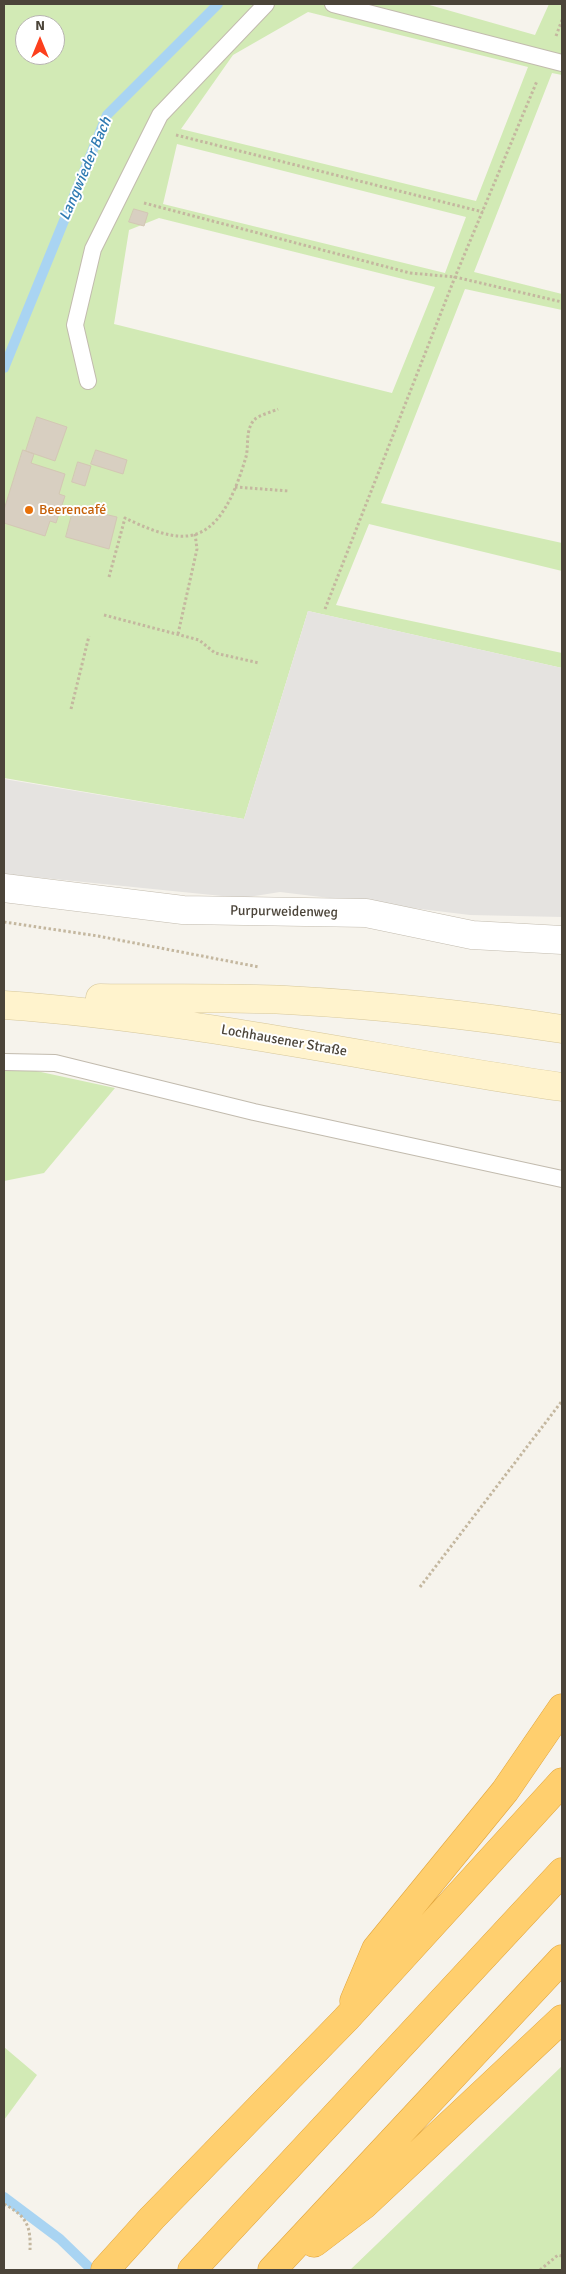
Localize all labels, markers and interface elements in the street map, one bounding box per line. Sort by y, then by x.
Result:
north arrow [15,15,65,65]
text: N [35,17,45,34]
water label: Langwieder Bach [56,115,116,223]
place label: Beerencafé [39,502,106,518]
marker: Beerencafé [23,504,35,516]
street label: Purpurweidenweg [230,903,338,921]
street label: Lochhausener Straße [220,1022,348,1060]

